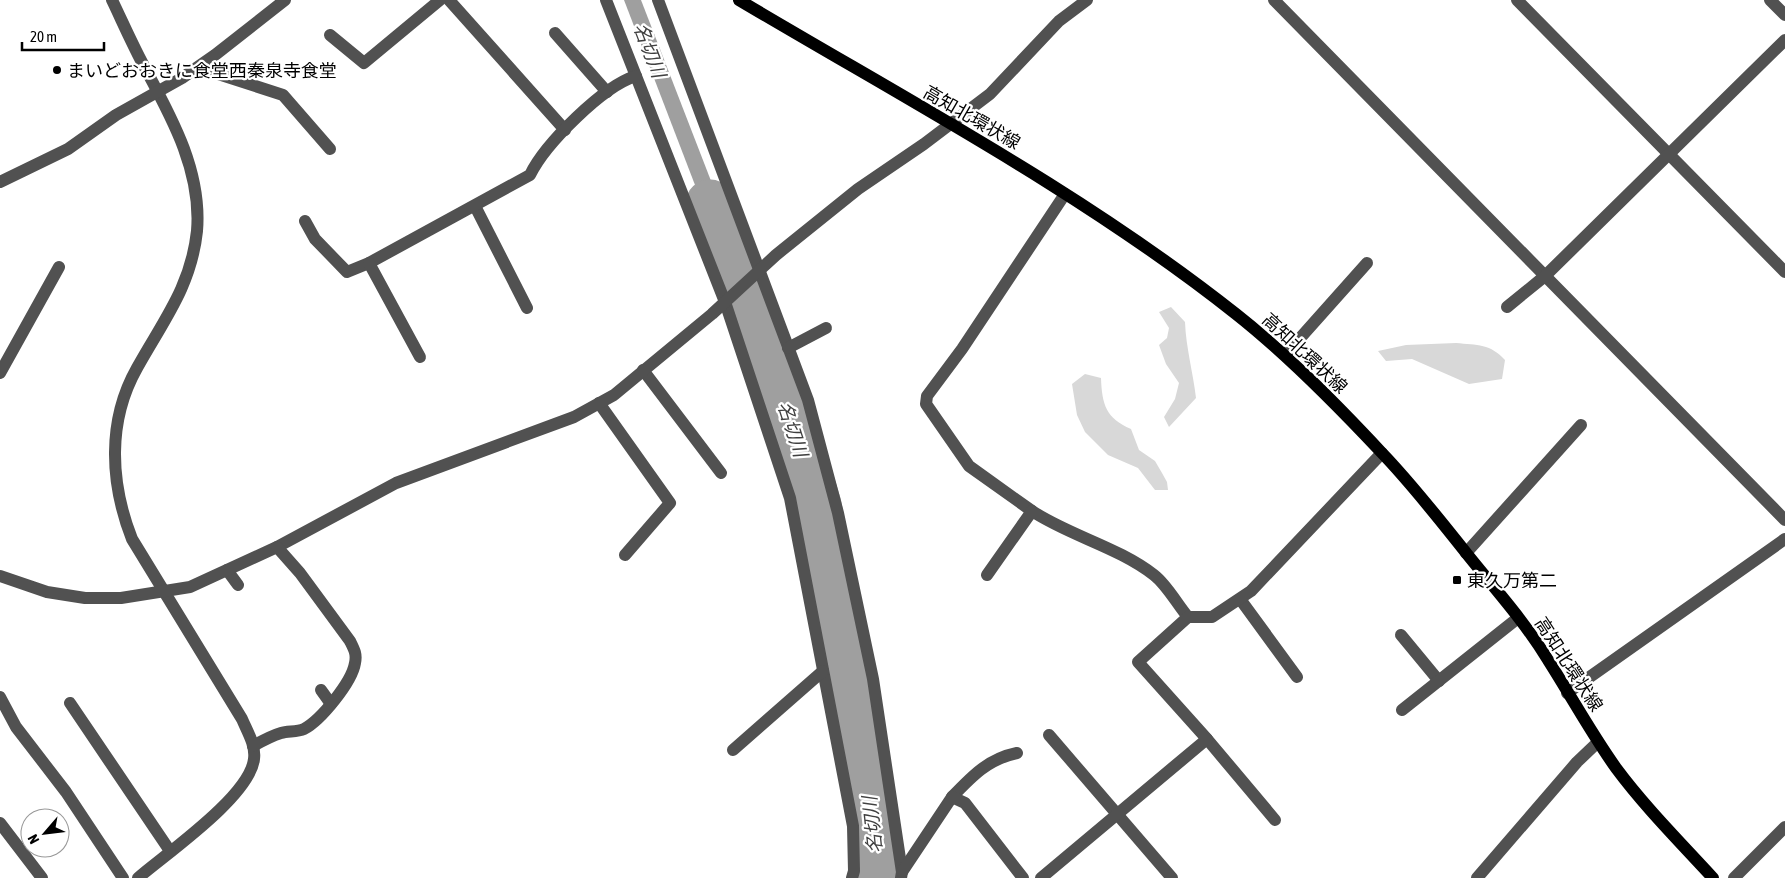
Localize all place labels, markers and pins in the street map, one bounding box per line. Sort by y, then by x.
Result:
place label: まいどおおきに食堂西秦泉寺食堂 [67,60,337,81]
marker: まいどおおきに食堂西秦泉寺食堂 [51,64,63,76]
place label: 東久万第二 [1467,570,1557,591]
marker: 東久万第二 [1451,574,1463,586]

